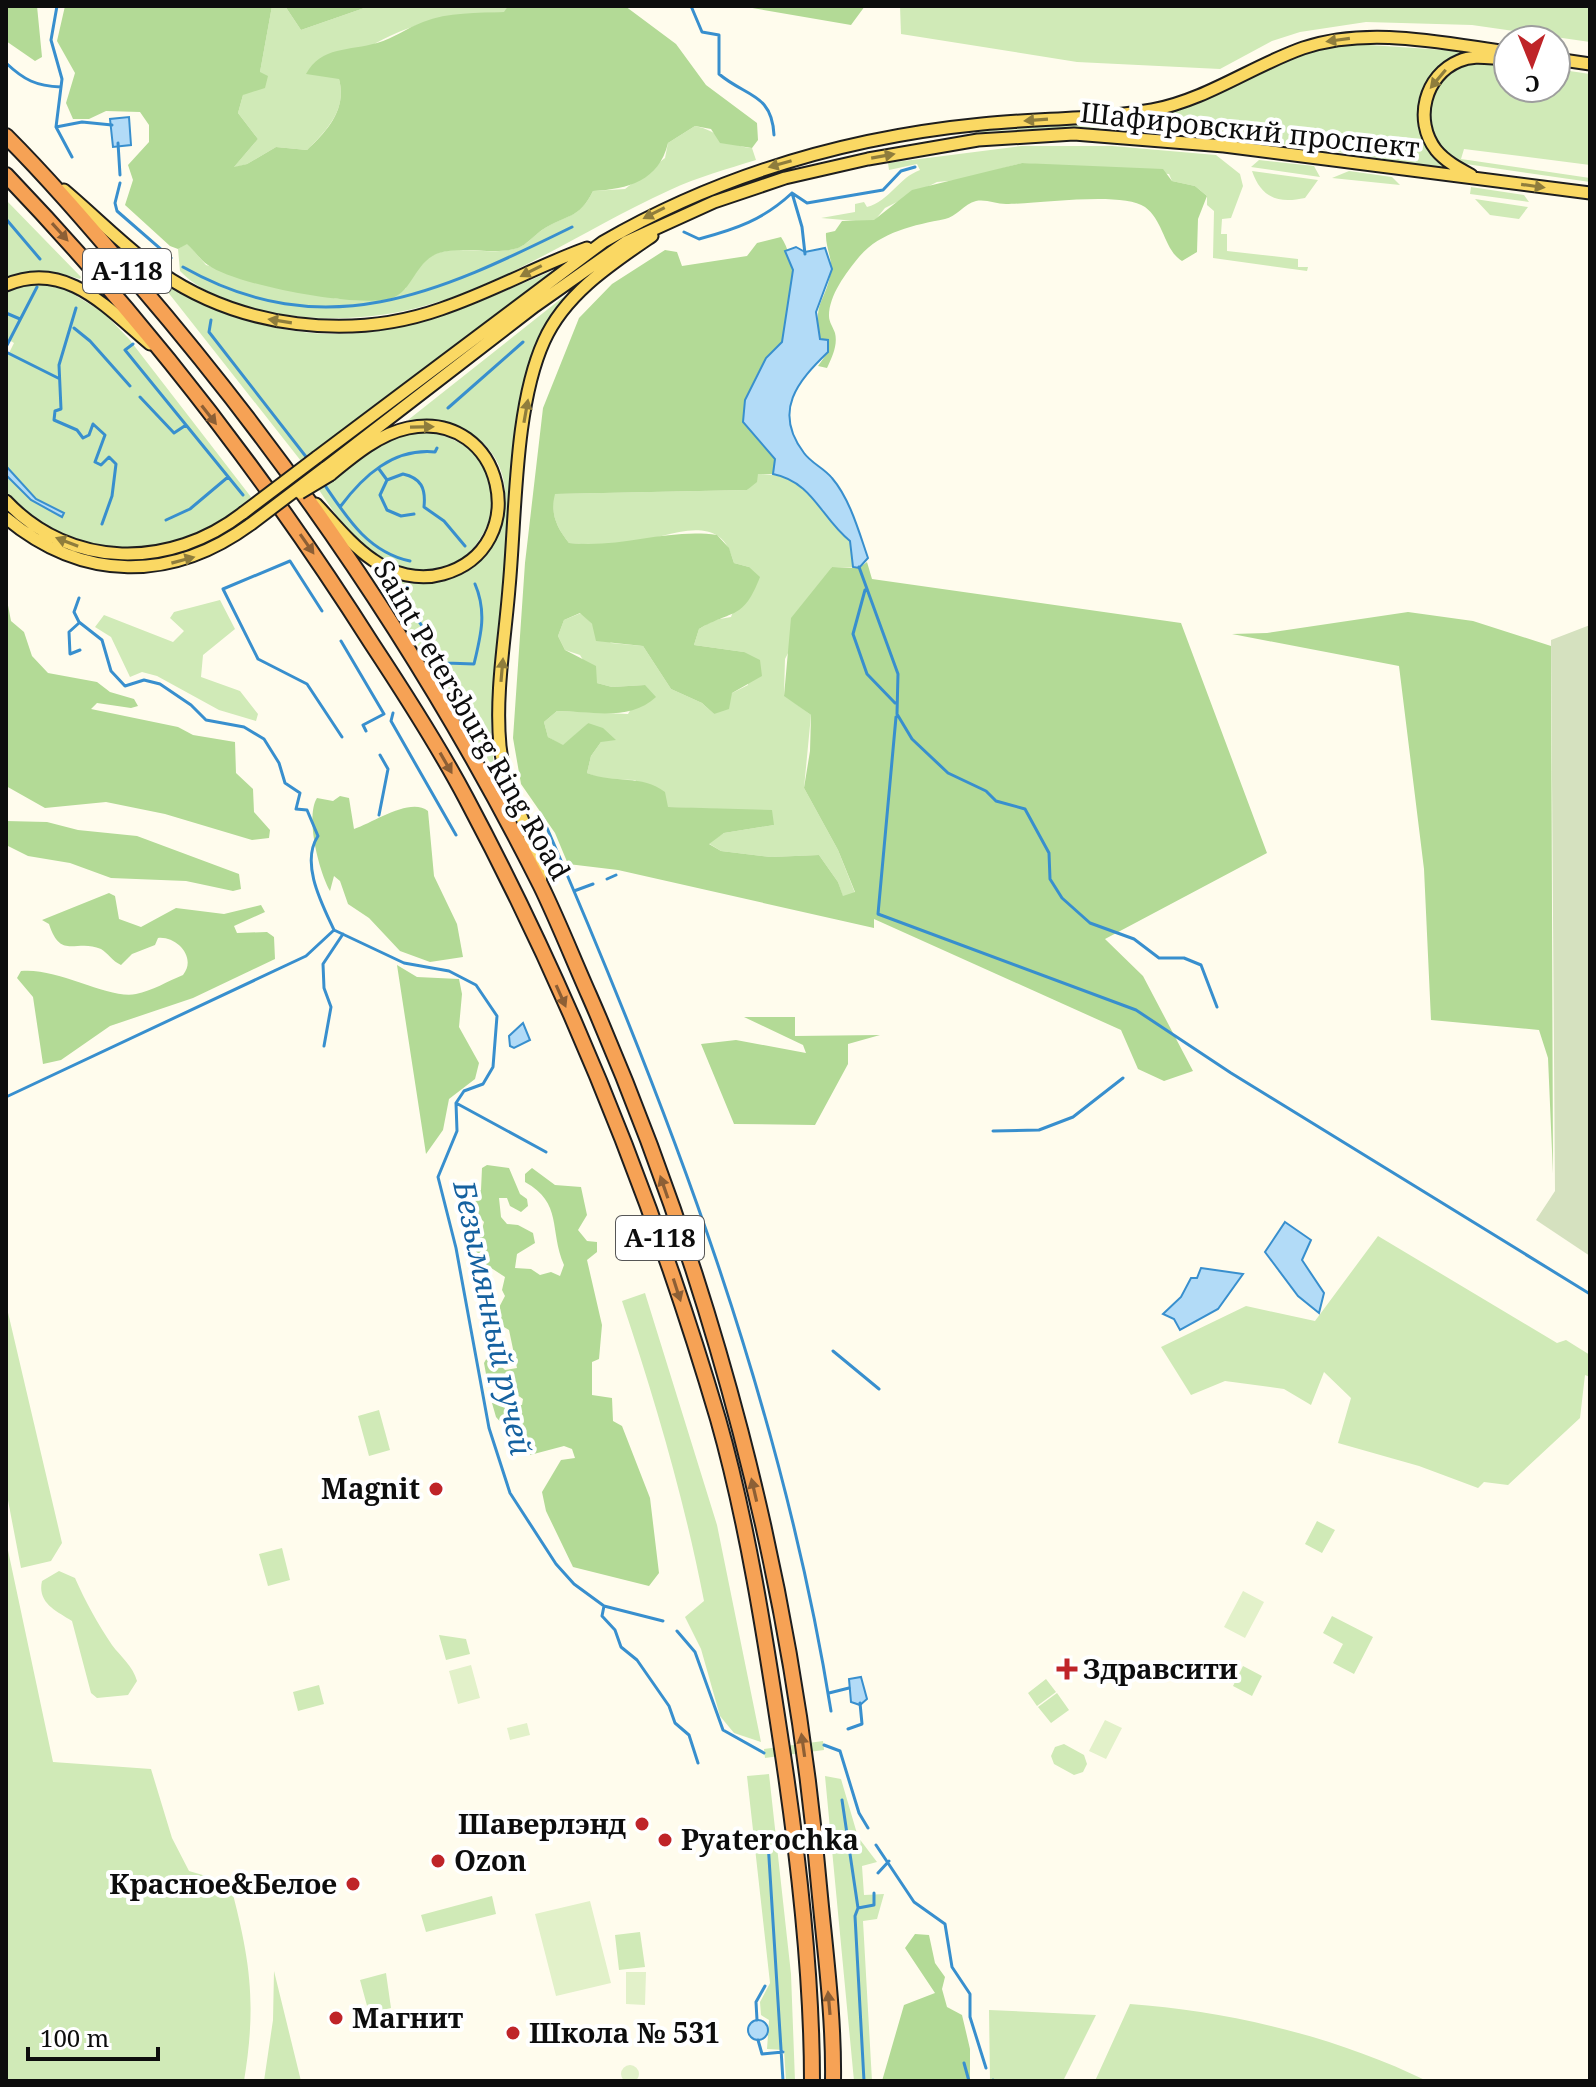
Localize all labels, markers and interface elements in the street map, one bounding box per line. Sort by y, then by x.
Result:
north arrow [1492,24,1572,104]
one-way arrow [1325,35,1350,47]
one-way arrow [1430,68,1447,88]
text: С [1525,70,1540,100]
street label: Шафировский проспект [1078,92,1422,166]
one-way arrow [1023,114,1048,127]
one-way arrow [871,149,896,162]
one-way arrow [768,158,792,171]
one-way arrow [1521,179,1546,192]
one-way arrow [642,207,665,220]
one-way arrow [50,222,68,241]
road number: А-118 [83,249,171,293]
one-way arrow [519,265,542,278]
one-way arrow [268,314,293,327]
one-way arrow [520,399,532,424]
one-way arrow [201,405,217,425]
one-way arrow [410,421,435,434]
one-way arrow [299,533,314,554]
one-way arrow [55,535,79,548]
street label: Saint Petersburg Ring Road [366,553,580,886]
one-way arrow [171,554,196,566]
one-way arrow [496,657,509,682]
one-way arrow [439,752,453,774]
one-way arrow [554,985,568,1008]
one-way arrow [658,1174,670,1198]
water label: Безымянный ручей [444,1176,543,1459]
road number: А-118 [616,1216,704,1260]
one-way arrow [671,1279,683,1303]
place label: Magnit [321,1469,420,1507]
one-way arrow [747,1477,760,1502]
marker: Magnit [427,1480,445,1498]
place label: Здравсити [1083,1649,1238,1687]
marker: Здравсити [1058,1660,1076,1678]
one-way arrow [796,1732,809,1757]
place label: Шаверлэнд [458,1804,626,1842]
marker: Шаверлэнд [633,1815,651,1833]
place label: Pyaterochka [681,1820,859,1858]
marker: Pyaterochka [656,1831,674,1849]
place label: Ozon [454,1841,527,1879]
marker: Ozon [429,1852,447,1870]
place label: Красное&Белое [109,1864,337,1902]
marker: Красное&Белое [344,1875,362,1893]
one-way arrow [822,1990,835,2015]
place label: Магнит [352,1998,464,2036]
marker: Магнит [327,2009,345,2027]
scale bar [28,2011,158,2061]
place label: Школа № 531 [529,2013,720,2051]
text: 100 m [40,2021,109,2054]
marker: Школа № 531 [504,2024,522,2042]

